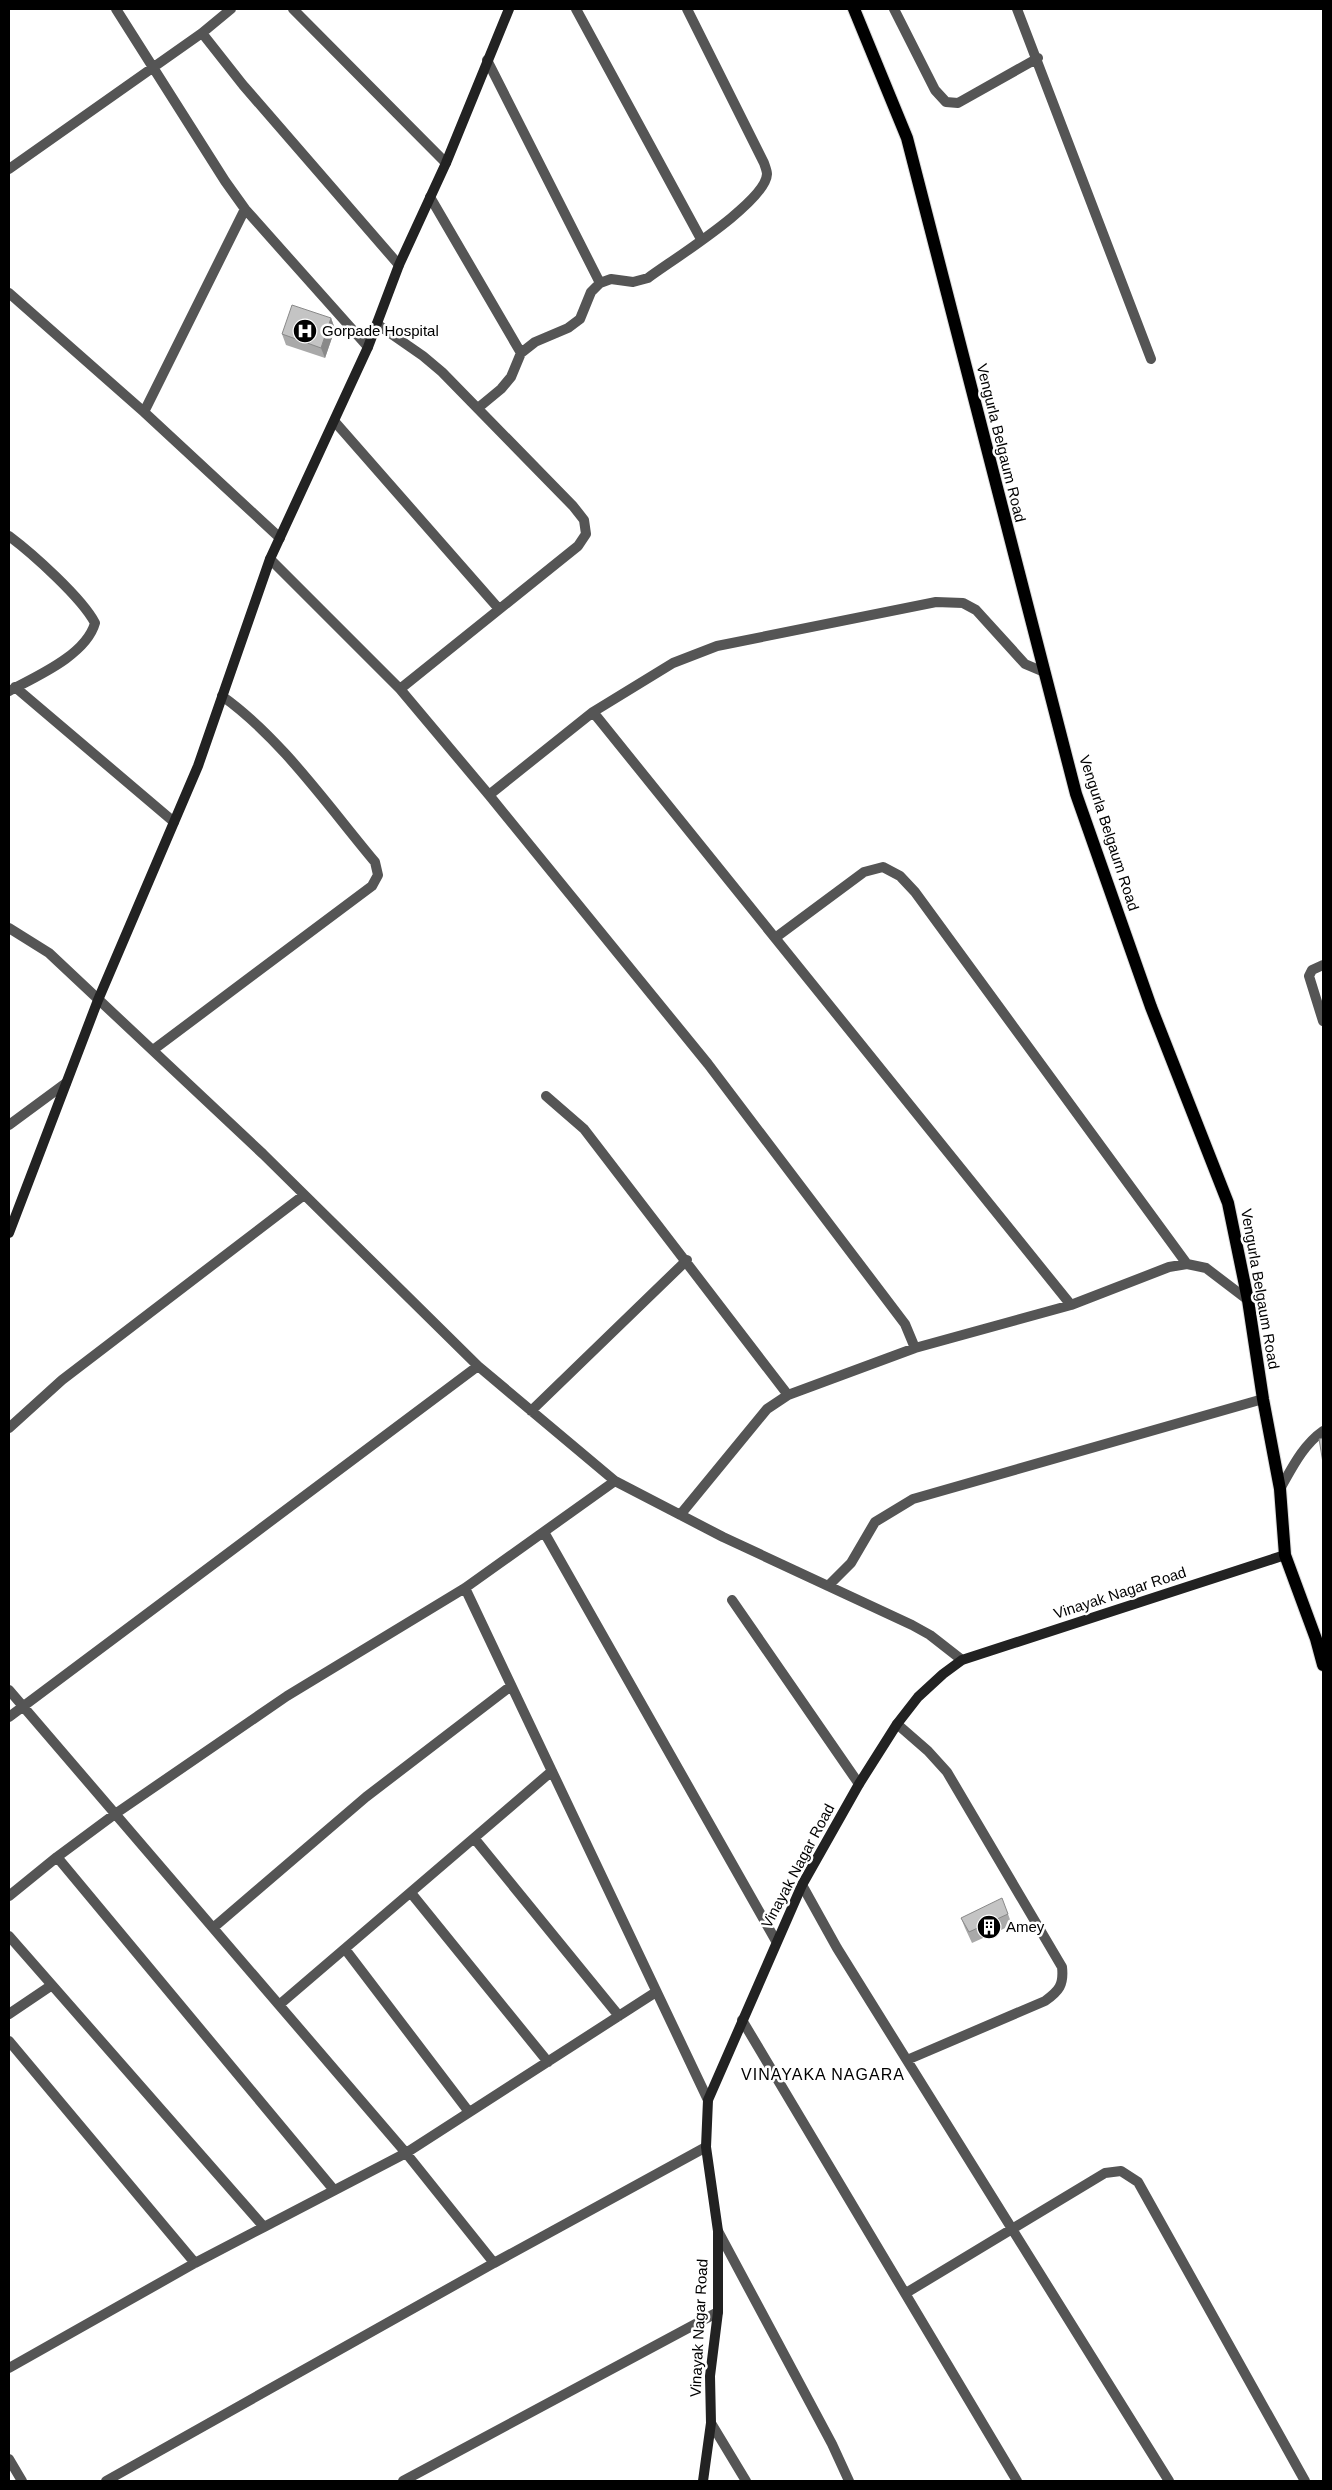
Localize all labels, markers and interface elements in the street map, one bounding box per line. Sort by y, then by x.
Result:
hospital icon: Gorpade Hospital [292,318,318,344]
place label: Gorpade Hospital [322,322,439,339]
street label: Vengurla Belgaum Road [974,362,1029,524]
street label: Vengurla Belgaum Road [1076,753,1143,913]
street label: Vengurla Belgaum Road [1238,1207,1283,1370]
street label: Vinayak Nagar Road [1052,1563,1188,1622]
street label: Vinayak Nagar Road [758,1801,837,1931]
building icon: Amey [976,1914,1002,1940]
place label: Amey [1006,1918,1045,1935]
district label: VINAYAKA NAGARA [741,2066,905,2083]
street label: Vinayak Nagar Road [686,2259,711,2397]

